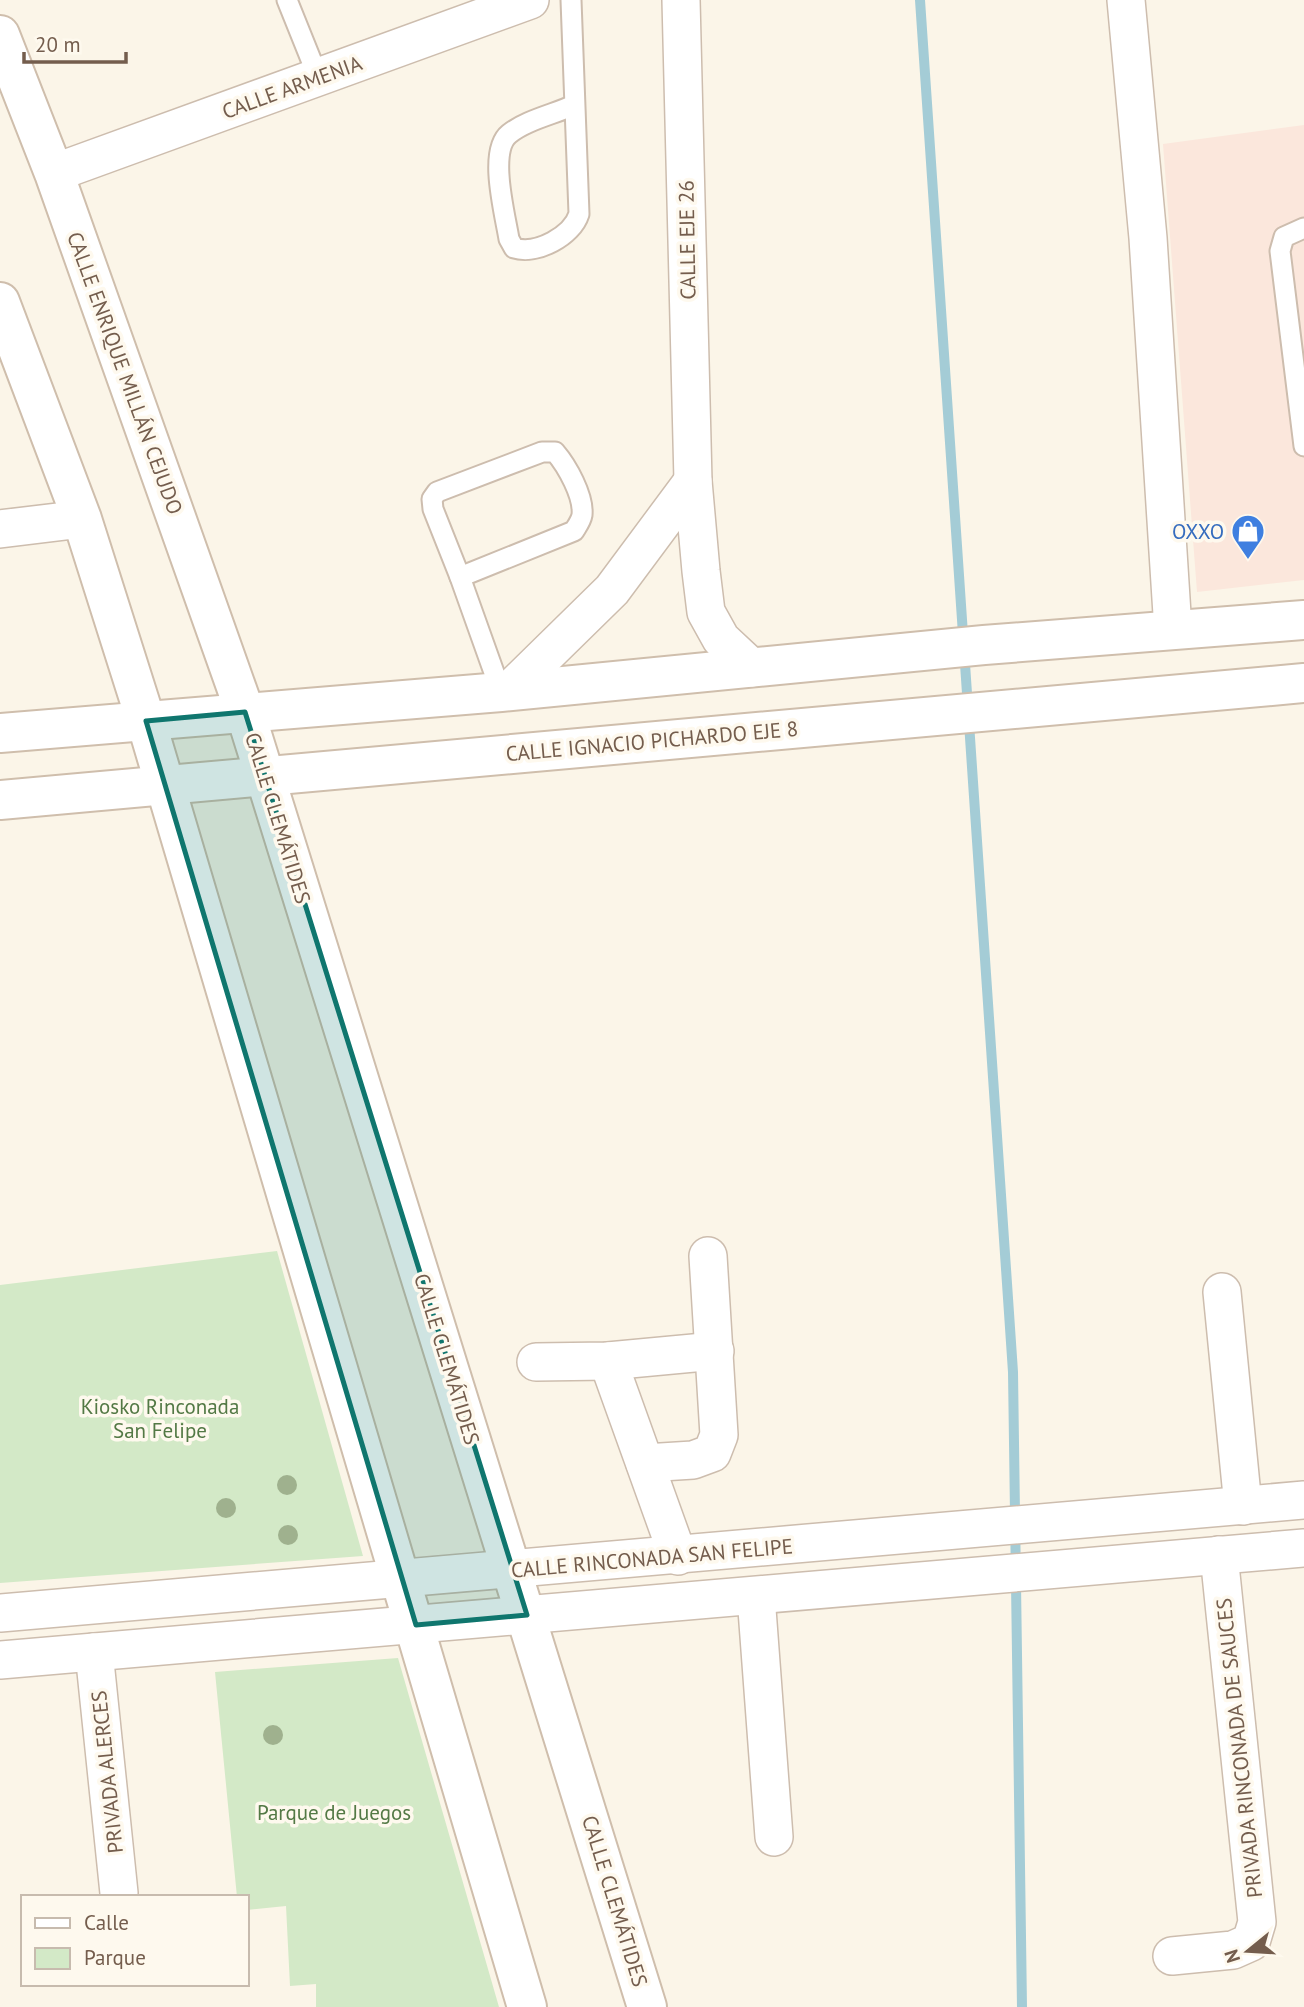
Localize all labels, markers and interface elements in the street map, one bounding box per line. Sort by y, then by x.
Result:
scale bar [24,21,126,65]
text: 20 m [35,31,81,58]
street label: CALLE ARMENIA [218,49,366,125]
street label: CALLE EJE 26 [672,180,702,300]
street label: CALLE ENRIQUE MILLÁN CEJUDO [61,228,189,518]
shop icon: OXXO [1229,512,1267,561]
place label: OXXO [1172,518,1224,545]
street label: CALLE IGNACIO PICHARDO EJE 8 [505,715,799,767]
street label: CALLE CLEMÁTIDES [239,729,317,907]
street label: CALLE CLEMÁTIDES [408,1270,486,1448]
park label: Kiosko Rinconada San Felipe [81,1393,239,1444]
street label: CALLE RINCONADA SAN FELIPE [510,1532,794,1584]
street label: PRIVADA RINCONADA DE SAUCES [1210,1597,1268,1899]
street label: PRIVADA ALERCES [85,1689,129,1855]
park label: Parque de Juegos [257,1799,411,1826]
street label: CALLE CLEMÁTIDES [576,1812,654,1990]
legend [21,1895,248,1986]
text: Calle [84,1909,129,1936]
north arrow [1213,1916,1283,1986]
text: Parque [84,1944,146,1971]
text: N [1218,1947,1245,1966]

